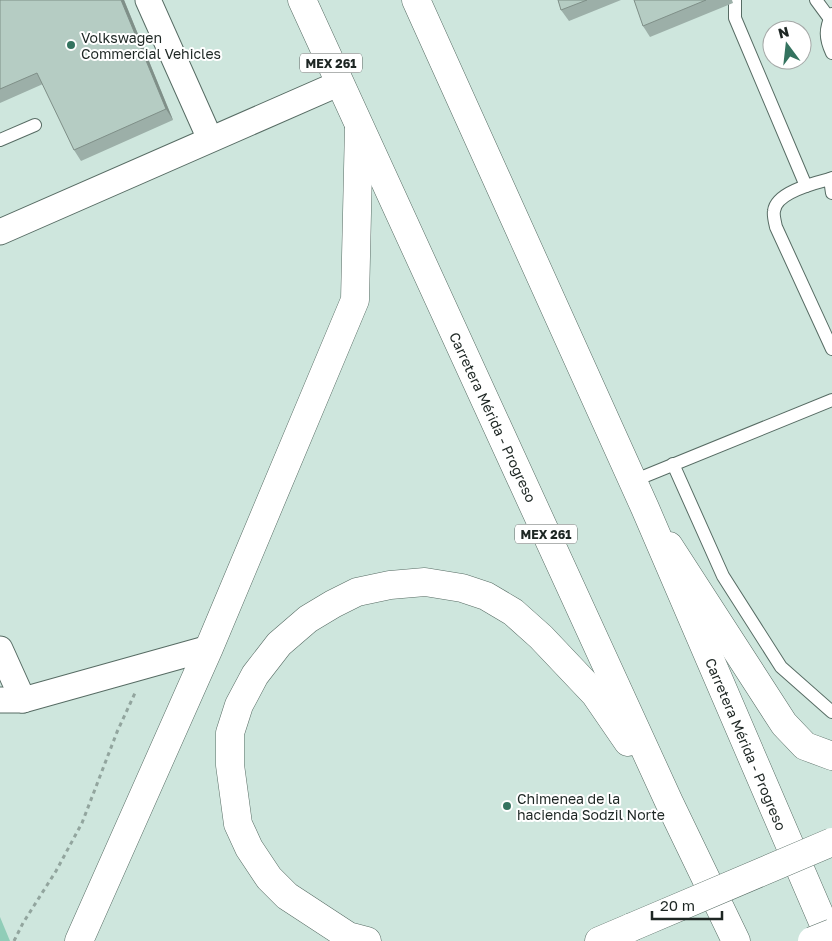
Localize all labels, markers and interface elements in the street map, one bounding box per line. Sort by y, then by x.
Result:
north arrow [762,20,812,70]
text: N [776,22,791,42]
place label: Volkswagen Commercial Vehicles [81,29,221,62]
marker: Volkswagen Commercial Vehicles [65,39,77,51]
road number: MEX 261 [300,54,362,72]
street label: Carretera Mérida - Progreso [446,329,540,505]
road number: MEX 261 [515,524,577,544]
street label: Carretera Mérida - Progreso [702,655,790,833]
place label: Chimenea de la hacienda Sodzil Norte [517,790,665,823]
marker: Chimenea de la hacienda Sodzil Norte [501,800,513,812]
scale bar [652,888,722,920]
text: 20 m [660,896,695,914]

